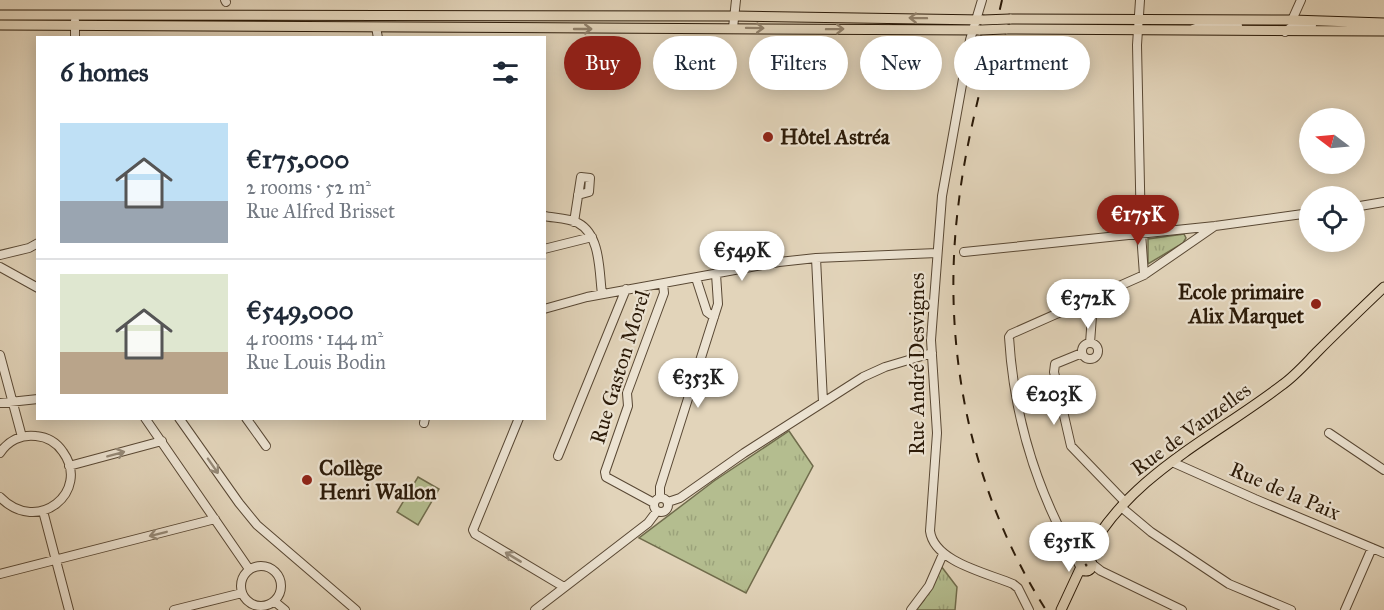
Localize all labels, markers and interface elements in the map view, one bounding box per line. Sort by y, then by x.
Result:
one-way arrow [909,13,929,24]
one-way arrow [745,22,765,34]
one-way arrow [573,23,593,35]
one-way arrow [825,23,845,35]
chip: Buy [564,36,641,90]
chip: Rent [653,36,737,90]
chip: Filters [749,36,848,90]
chip: New [860,36,942,90]
chip: Apartment [954,36,1090,90]
text: 6 homes [60,56,149,88]
icon: filters [489,56,522,89]
north arrow [1299,108,1365,174]
map controls [1299,108,1365,252]
place label: Hôtel Astréa [780,124,891,150]
marker: Hôtel Astréa [761,130,775,144]
text: €175,000 [246,143,349,175]
icon: home [108,147,180,219]
text: 2 rooms · 52 m² [246,175,371,199]
button: locate [1299,186,1365,252]
pin: €175K [1096,195,1180,246]
text: Rue Alfred Brisset [246,199,395,223]
text: €175K [1111,202,1165,226]
pin: €549K [700,231,784,282]
text: €549K [714,238,770,262]
street label: Rue André Desvignes [904,273,930,455]
pin: €372K [1046,279,1130,330]
place label: Ecole primaire Alix Marquet [1178,279,1305,329]
text: €372K [1061,286,1115,310]
street label: Rue Gaston Morel [584,287,656,447]
text: €549,000 [246,294,354,326]
marker: Ecole primaire Alix Marquet [1309,297,1323,311]
icon: home [108,298,180,370]
text: 4 rooms · 144 m² [246,326,383,350]
text: Rue Louis Bodin [246,350,386,374]
pin: €353K [656,358,740,409]
text: €353K [672,365,724,389]
pin: €203K [1012,375,1096,426]
street label: Rue de Vauzelles [1126,377,1256,481]
text: €203K [1026,382,1082,406]
one-way arrow [106,447,125,459]
place label: Collège Henri Wallon [319,455,437,505]
street label: Rue de la Paix [1226,456,1345,526]
one-way arrow [207,458,219,474]
marker: Collège Henri Wallon [300,473,314,487]
pin: €351K [1027,522,1111,573]
one-way arrow [149,528,168,540]
text: €351K [1043,529,1095,553]
one-way arrow [505,551,522,563]

